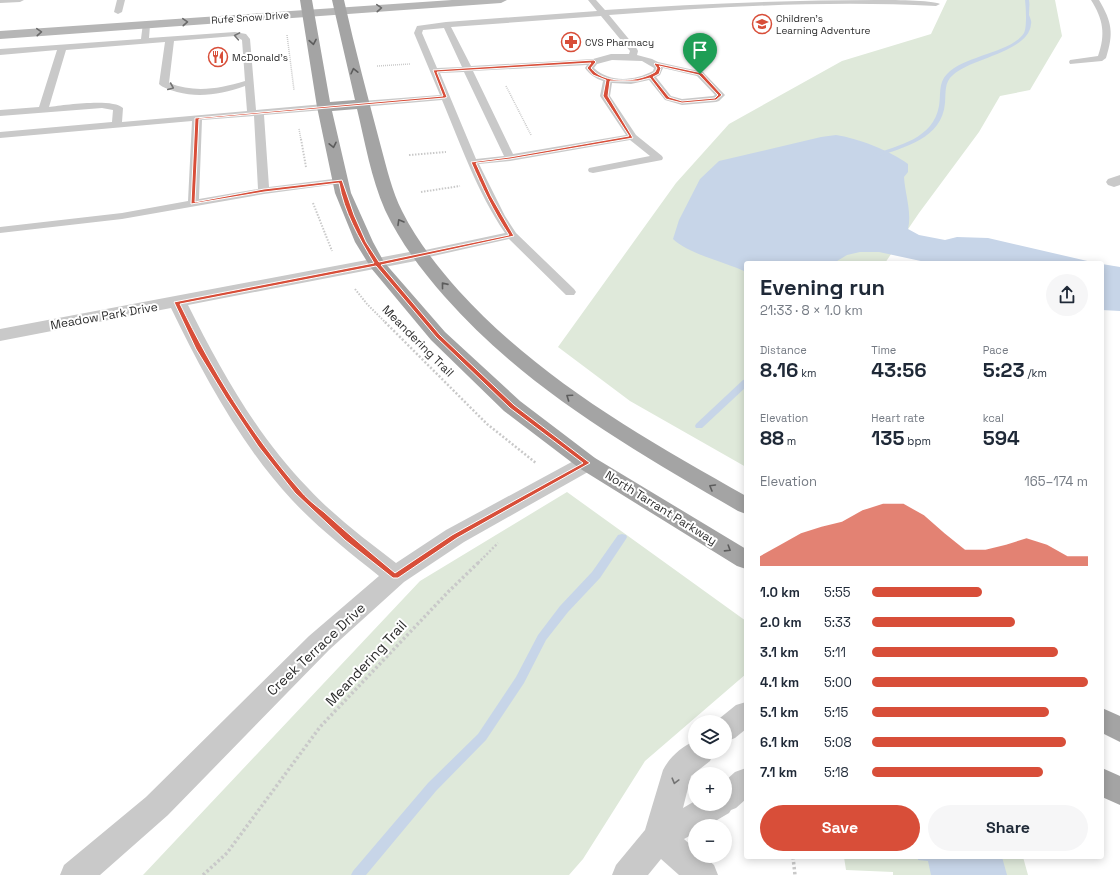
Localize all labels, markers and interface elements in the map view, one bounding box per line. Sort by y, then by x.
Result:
one-way arrow [376,4,382,13]
street label: Rufe Snow Drive [211,8,289,27]
place label: Children's Learning Adventure [776,12,871,37]
school or university icon: Children's Learning Adventure [751,13,773,35]
one-way arrow [182,17,188,26]
one-way arrow [36,28,42,37]
pharmacy icon: CVS Pharmacy [560,31,582,53]
one-way arrow [234,32,241,41]
pin [683,33,717,74]
place label: CVS Pharmacy [585,36,654,49]
one-way arrow [308,39,316,45]
icon: arrive [689,39,711,61]
restaurant icon: McDonald's [207,46,229,68]
place label: McDonald's [232,51,288,64]
one-way arrow [351,68,359,74]
one-way arrow [167,82,175,90]
one-way arrow [328,142,336,148]
one-way arrow [397,219,404,226]
text: Evening run [760,273,885,301]
button: share [1046,274,1088,316]
one-way arrow [442,283,449,290]
street label: Meadow Park Drive [49,299,159,333]
street label: Meandering Trail [379,302,457,380]
text: 21:33 · 8 × 1.0 km [760,302,863,319]
text: Distance [760,343,807,357]
text: Time [871,343,896,357]
text: Pace [983,343,1008,357]
text: 8.16 [760,357,798,383]
text: 43:56 [871,357,927,383]
text: 5:23 [983,357,1025,383]
text: km [798,366,817,380]
text: /km [1025,366,1047,380]
one-way arrow [566,394,573,402]
text: Elevation [760,411,808,425]
text: Heart rate [871,411,925,425]
text: kcal [983,411,1004,425]
text: 88 [760,425,784,451]
text: 135 [871,425,905,451]
text: 594 [983,425,1020,451]
text: m [784,434,796,448]
text: bpm [905,434,931,448]
street label: North Tarrant Parkway [602,467,720,549]
text: Elevation [760,473,817,490]
text: 165–174 m [1024,473,1088,490]
one-way arrow [709,484,716,491]
one-way arrow [724,545,731,552]
text: 1.0 km [760,584,800,601]
text: 5:55 [824,584,851,601]
street label: Creek Terrace Drive [263,599,369,699]
text: 2.0 km [760,614,802,631]
text: 5:33 [824,614,851,631]
street label: Meandering Trail [322,616,410,710]
text: 3.1 km [760,644,799,661]
text: 5:11 [824,644,846,661]
text: 4.1 km [760,674,799,691]
text: 5:00 [824,674,852,691]
text: 5.1 km [760,704,799,721]
text: 5:15 [824,704,848,721]
map controls [688,715,732,863]
button: layers [688,715,732,759]
text: 6.1 km [760,734,799,751]
text: 5:08 [824,734,852,751]
text: 7.1 km [760,764,797,781]
text: 5:18 [824,764,849,781]
button: + [688,767,732,811]
one-way arrow [671,777,680,784]
button: Save [760,805,920,851]
button: Share [928,805,1088,851]
button: − [688,819,732,863]

